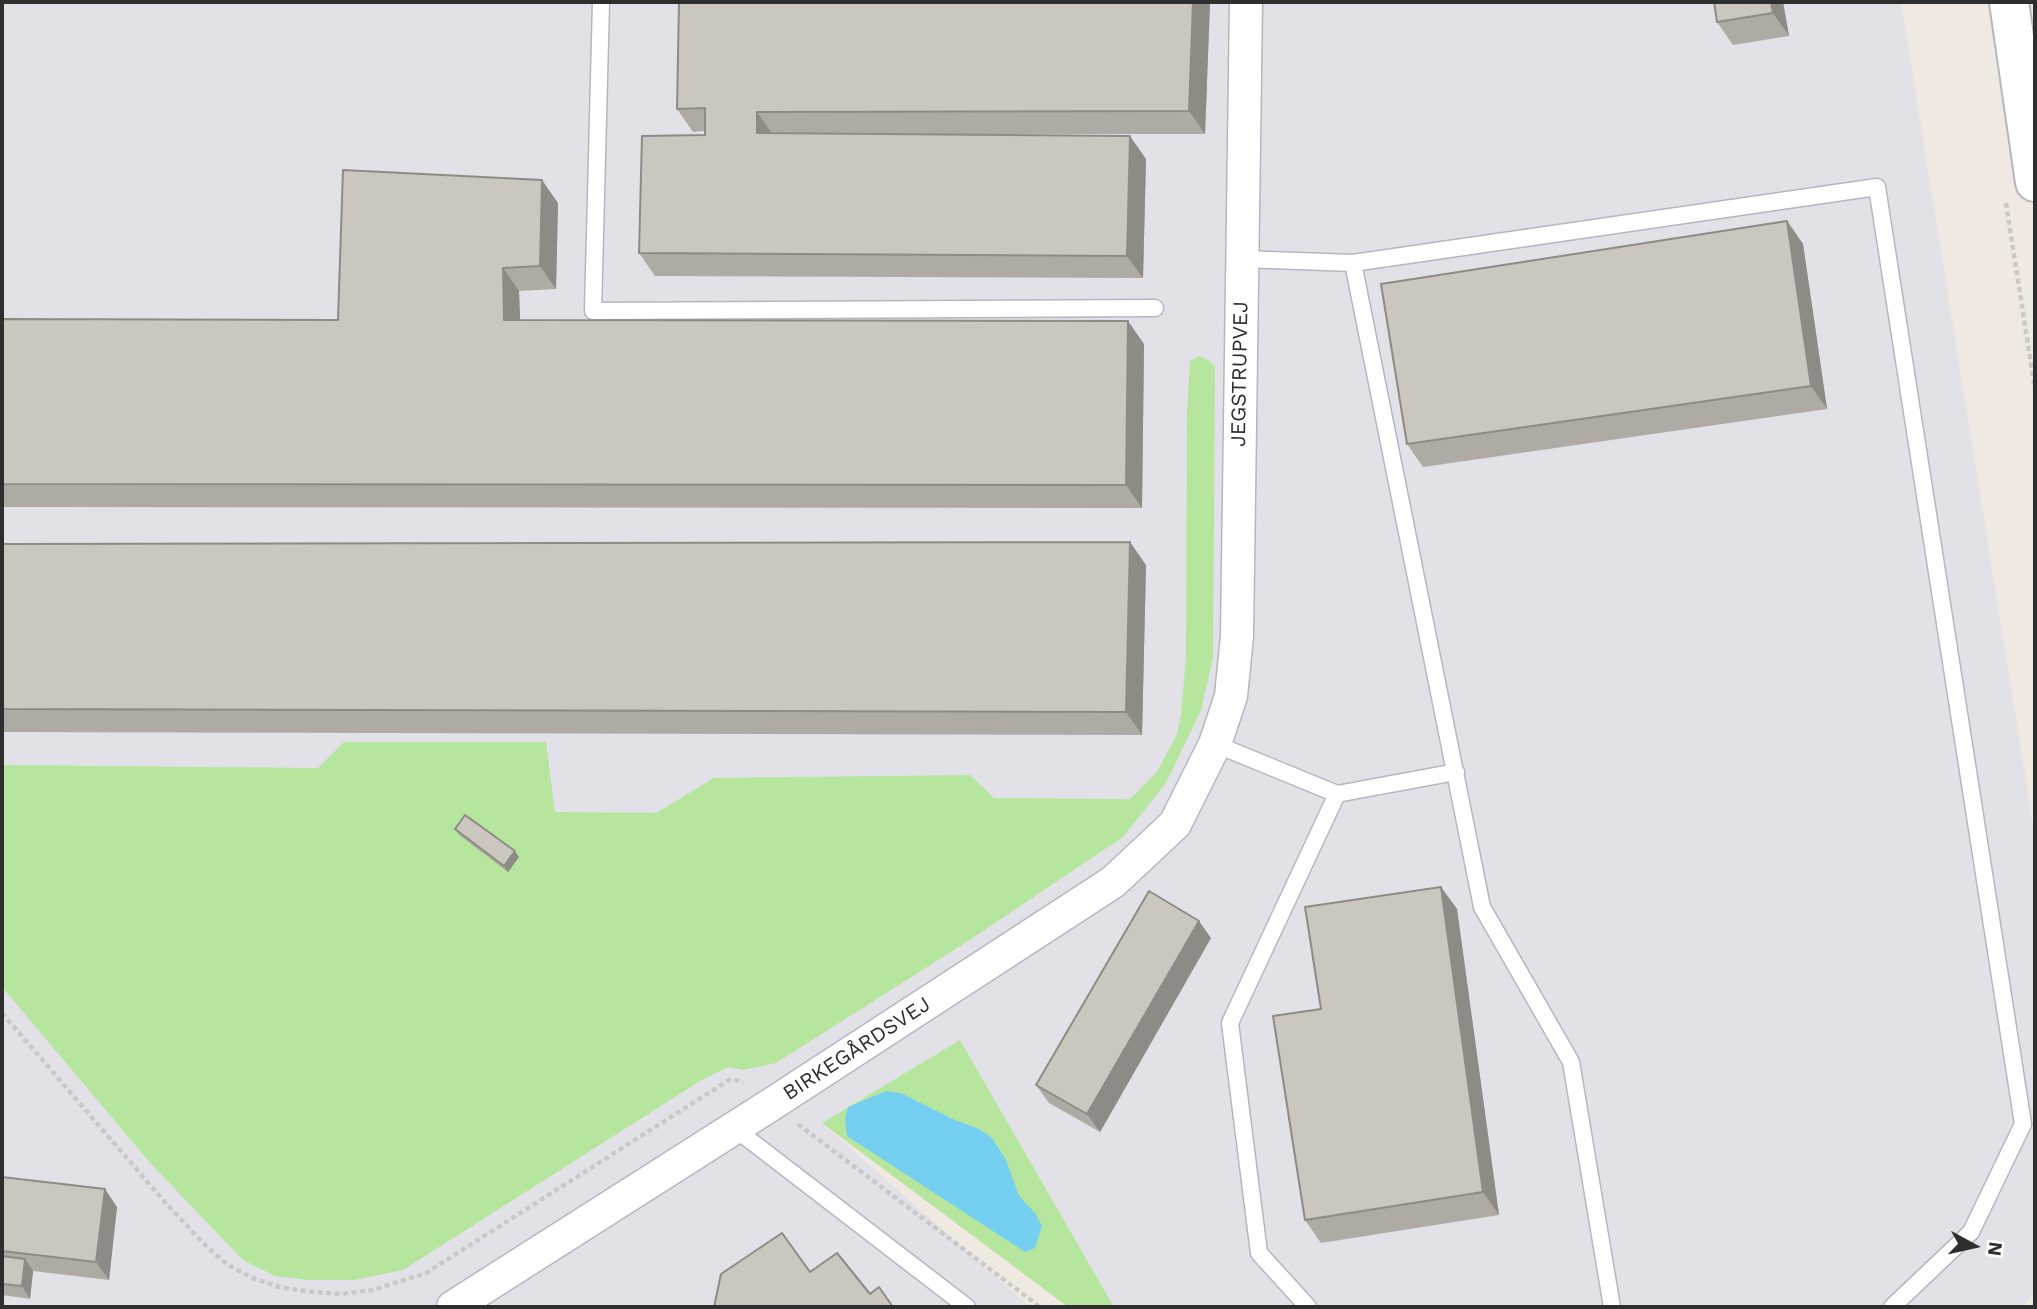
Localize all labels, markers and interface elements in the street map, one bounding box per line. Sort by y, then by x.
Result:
street label: JEGSTRUPVEJ [1226,301,1254,447]
street label: BIRKEGÅRDSVEJ [779,992,935,1106]
north arrow [1939,1211,2009,1281]
text: N [1983,1240,2008,1258]

